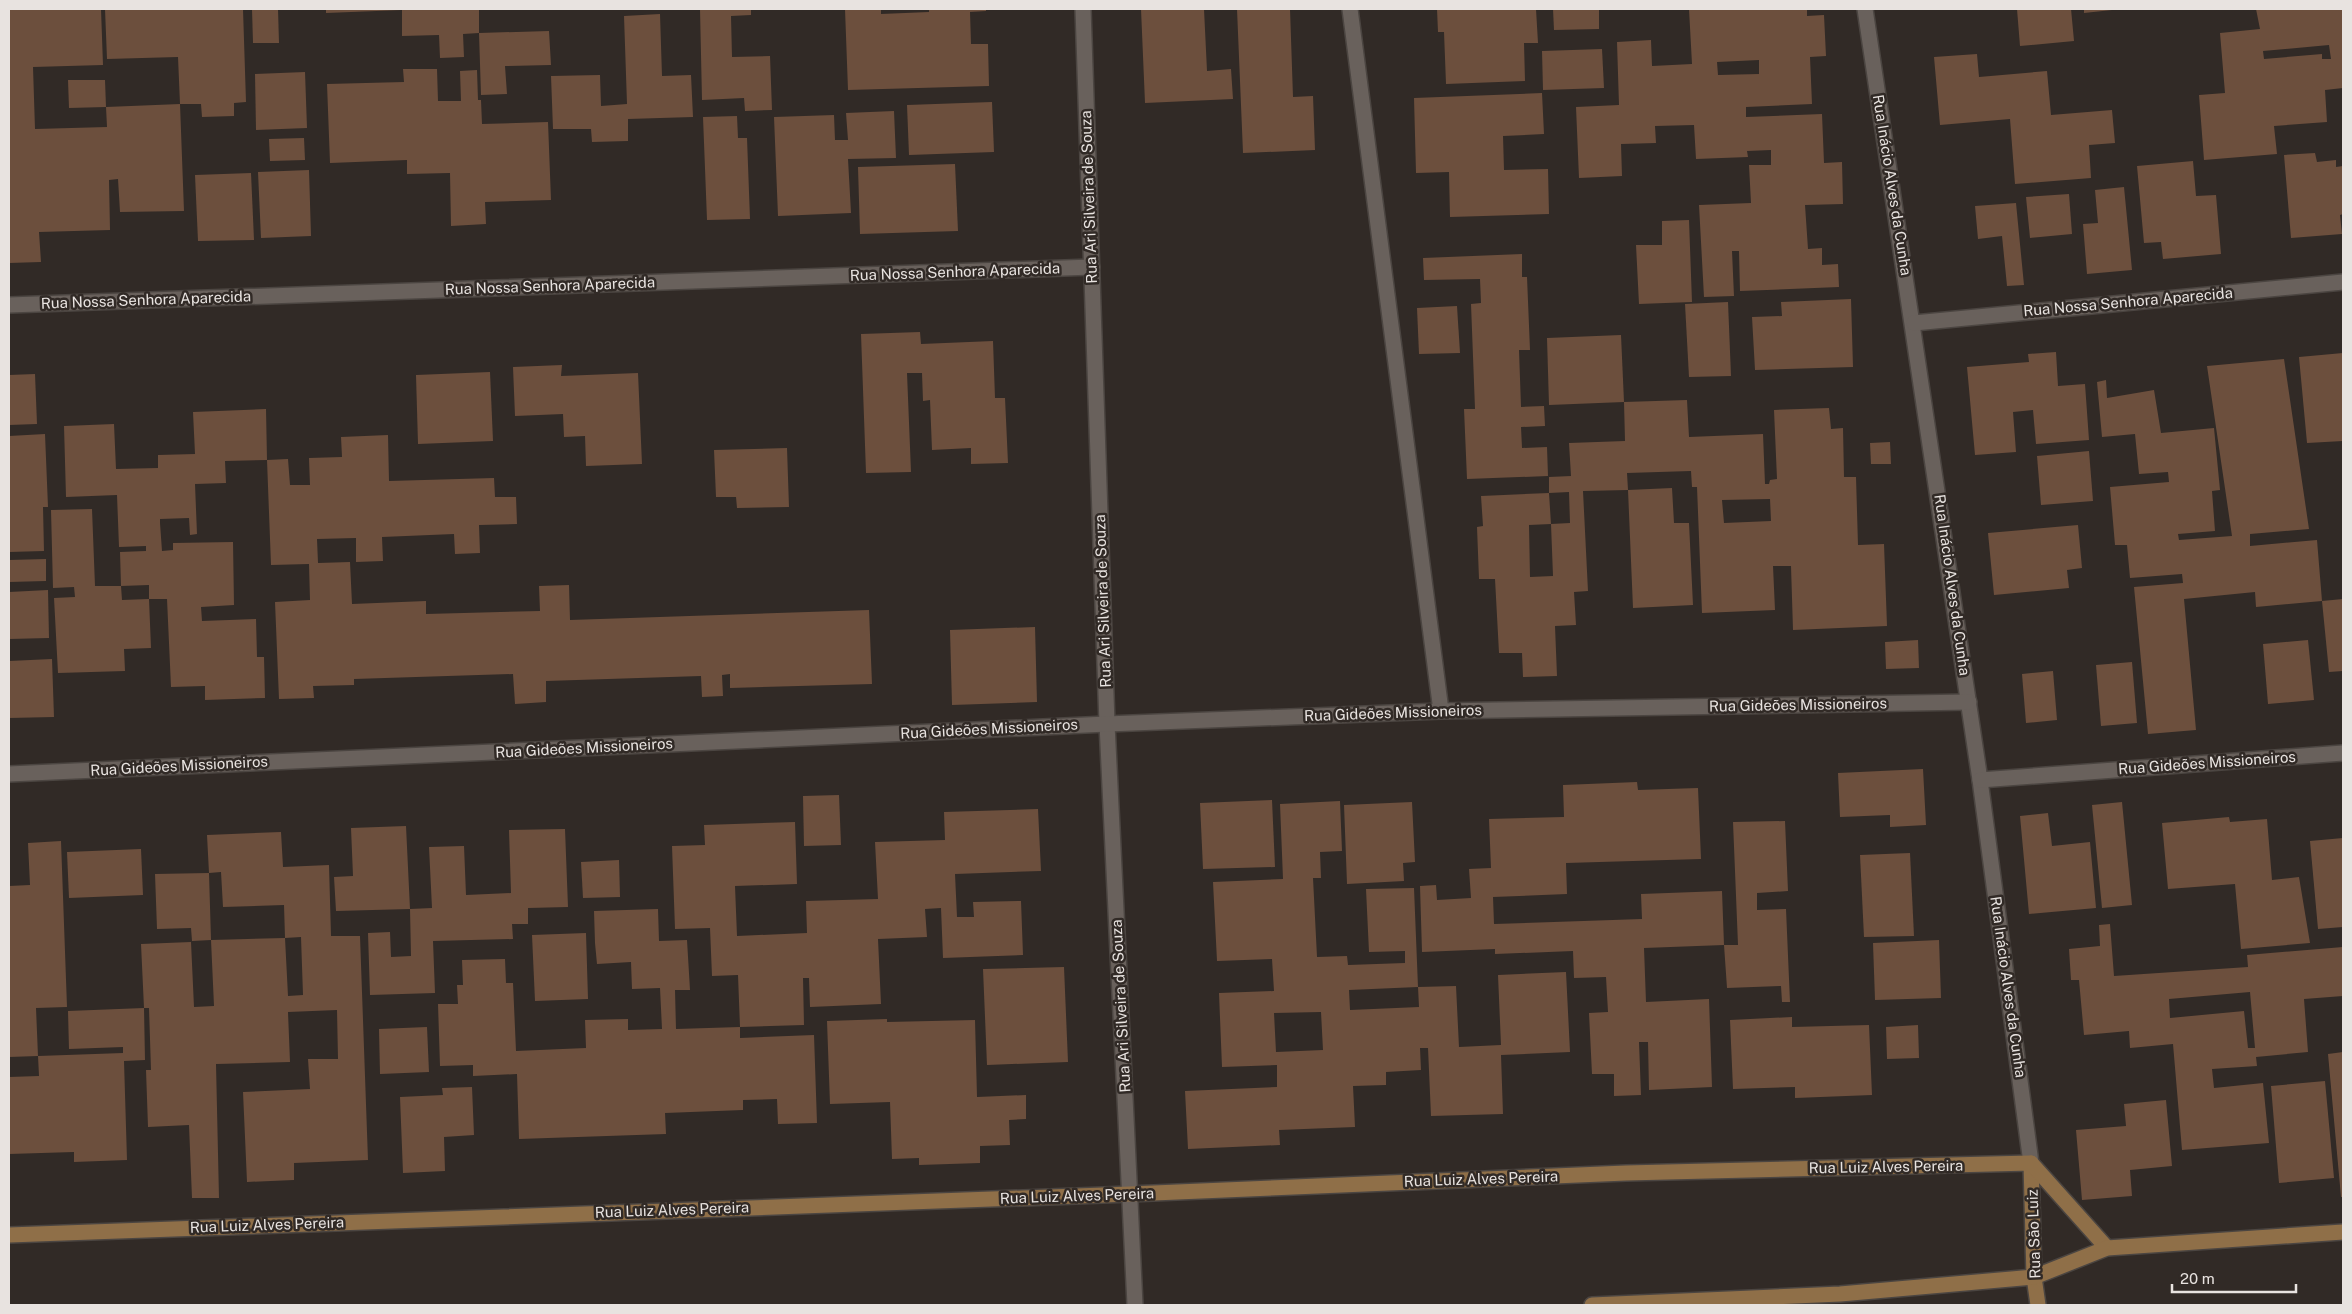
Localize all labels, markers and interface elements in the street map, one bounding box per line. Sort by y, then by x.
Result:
street label: Rua Inácio Alves da Cunha [1870,93,1915,277]
street label: Rua Ari Silveira de Souza [1077,110,1100,284]
street label: Rua Nossa Senhora Aparecida [850,259,1060,284]
street label: Rua Nossa Senhora Aparecida [445,273,655,298]
street label: Rua Nossa Senhora Aparecida [2022,284,2233,319]
street label: Rua Nossa Senhora Aparecida [41,287,251,312]
street label: Rua Inácio Alves da Cunha [1931,493,1974,677]
street label: Rua Ari Silveira de Souza [1091,514,1114,688]
street label: Rua Gideões Missioneiros [1709,694,1887,715]
street label: Rua Gideões Missioneiros [1304,701,1482,724]
street label: Rua Gideões Missioneiros [900,715,1078,742]
street label: Rua Gideões Missioneiros [495,734,673,761]
street label: Rua Gideões Missioneiros [2118,748,2296,777]
street label: Rua Gideões Missioneiros [90,752,268,779]
street label: Rua Inácio Alves da Cunha [1987,895,2030,1079]
street label: Rua Ari Silveira de Souza [1107,919,1134,1093]
street label: Rua Luiz Alves Pereira [1809,1157,1963,1176]
street label: Rua Luiz Alves Pereira [1403,1167,1558,1190]
street label: Rua Luiz Alves Pereira [999,1184,1154,1207]
street label: Rua São Luiz [2023,1189,2044,1279]
street label: Rua Luiz Alves Pereira [594,1198,749,1221]
street label: Rua Luiz Alves Pereira [189,1213,344,1236]
scale bar [2172,1262,2296,1294]
text: 20 m [2180,1270,2215,1287]

